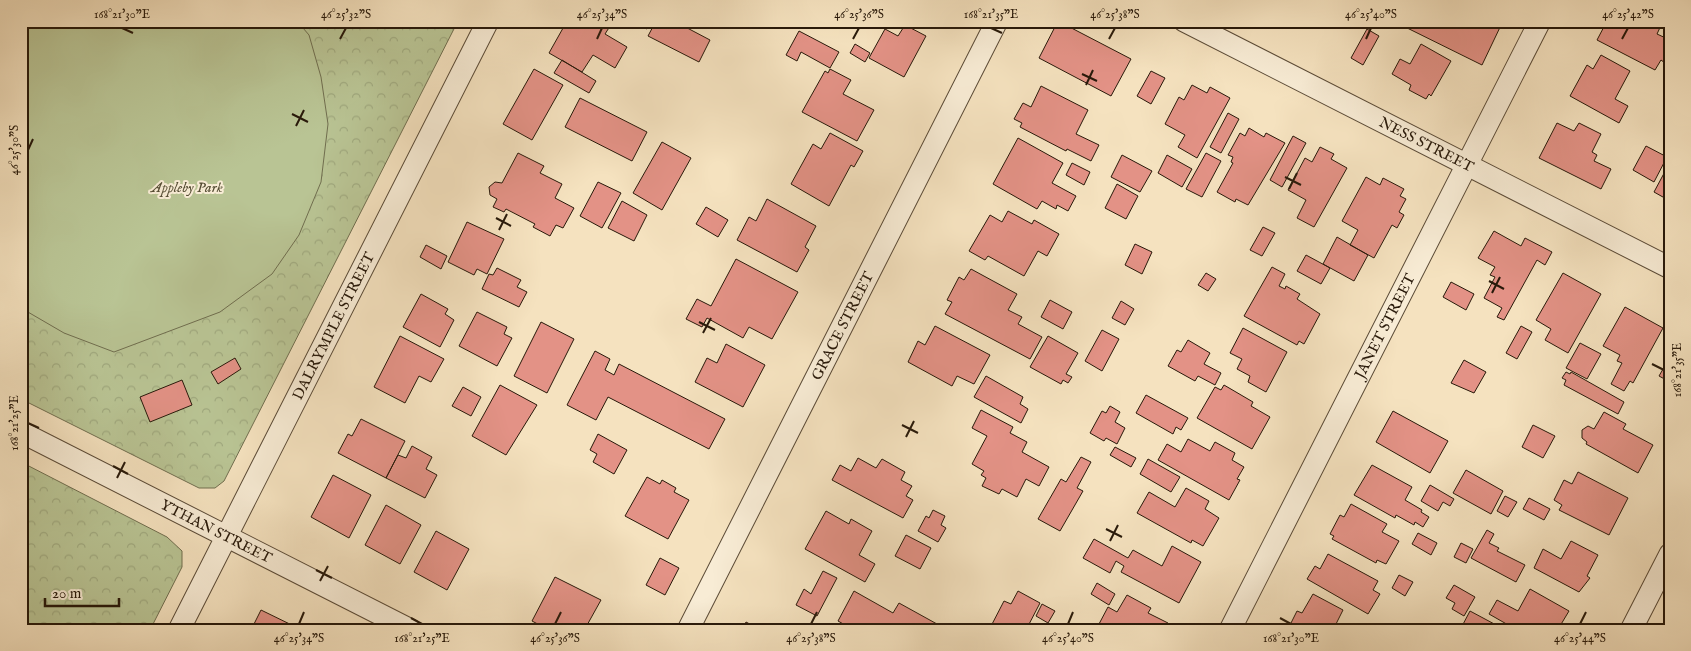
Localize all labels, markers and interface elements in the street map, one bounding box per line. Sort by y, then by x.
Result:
text: 168°21'30"E [94,7,150,22]
text: 46°25'32"S [321,7,371,22]
text: 46°25'34"S [577,7,627,22]
text: 46°25'36"S [834,7,884,22]
text: 168°21'35"E [964,7,1018,22]
text: 46°25'38"S [1090,7,1140,22]
text: 46°25'40"S [1345,7,1397,22]
text: 46°25'42"S [1602,7,1654,22]
street label: NESS STREET [1376,112,1477,176]
text: 46°25'30"S [7,125,22,175]
park label: Appleby Park [149,178,223,197]
street label: DALRYMPLE STREET [288,249,379,403]
street label: GRACE STREET [807,268,878,383]
street label: JANET STREET [1349,270,1419,384]
text: 168°21'35"E [1670,343,1685,397]
text: 168°21'25"E [7,395,22,451]
street label: YTHAN STREET [157,495,275,567]
scale bar [45,576,119,608]
text: 20 m [52,584,82,603]
text: 46°25'34"S [274,631,324,646]
text: 168°21'25"E [394,631,450,646]
text: 46°25'36"S [530,631,580,646]
text: 46°25'38"S [786,631,836,646]
text: 46°25'40"S [1042,631,1094,646]
text: 168°21'30"E [1263,631,1319,646]
text: 46°25'44"S [1554,631,1606,646]

